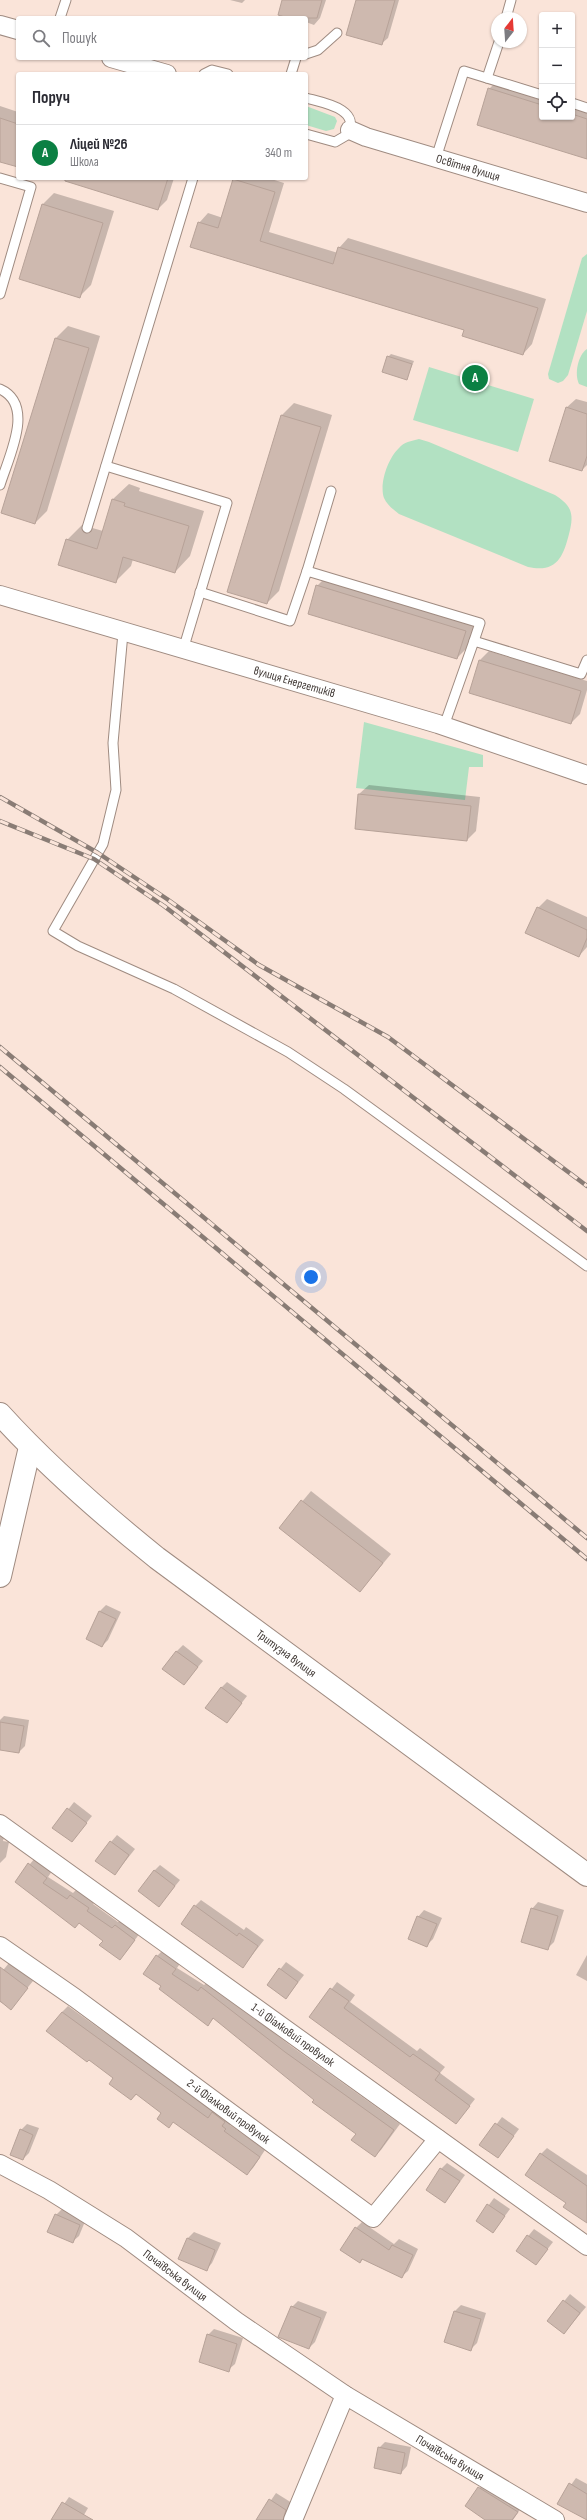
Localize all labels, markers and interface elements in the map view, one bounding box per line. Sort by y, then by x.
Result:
north arrow [491,12,527,48]
map controls [539,12,575,120]
button: + [539,12,575,48]
search box [16,16,308,60]
icon: search [30,27,52,49]
text: Пошук [62,29,97,48]
button: − [539,48,575,84]
button: locate [539,84,575,120]
text: Поруч [32,88,70,108]
text: Ліцей №26 [70,135,128,154]
text: A [42,145,48,161]
text: 340 m [265,145,292,161]
street label: Освітня вулиця [434,151,502,184]
text: Школа [70,154,99,170]
pin: A [462,363,488,393]
street label: вулиця Енергетиків [252,663,337,701]
your location [301,1267,321,1287]
street label: Тритузна вулиця [253,1626,320,1681]
street label: 1-й Фіалковий провулок [249,2000,338,2070]
street label: 2-й Фіалковий провулок [184,2076,273,2147]
street label: Почаївська вулиця [140,2246,211,2305]
street label: Почаївська вулиця [413,2431,487,2484]

